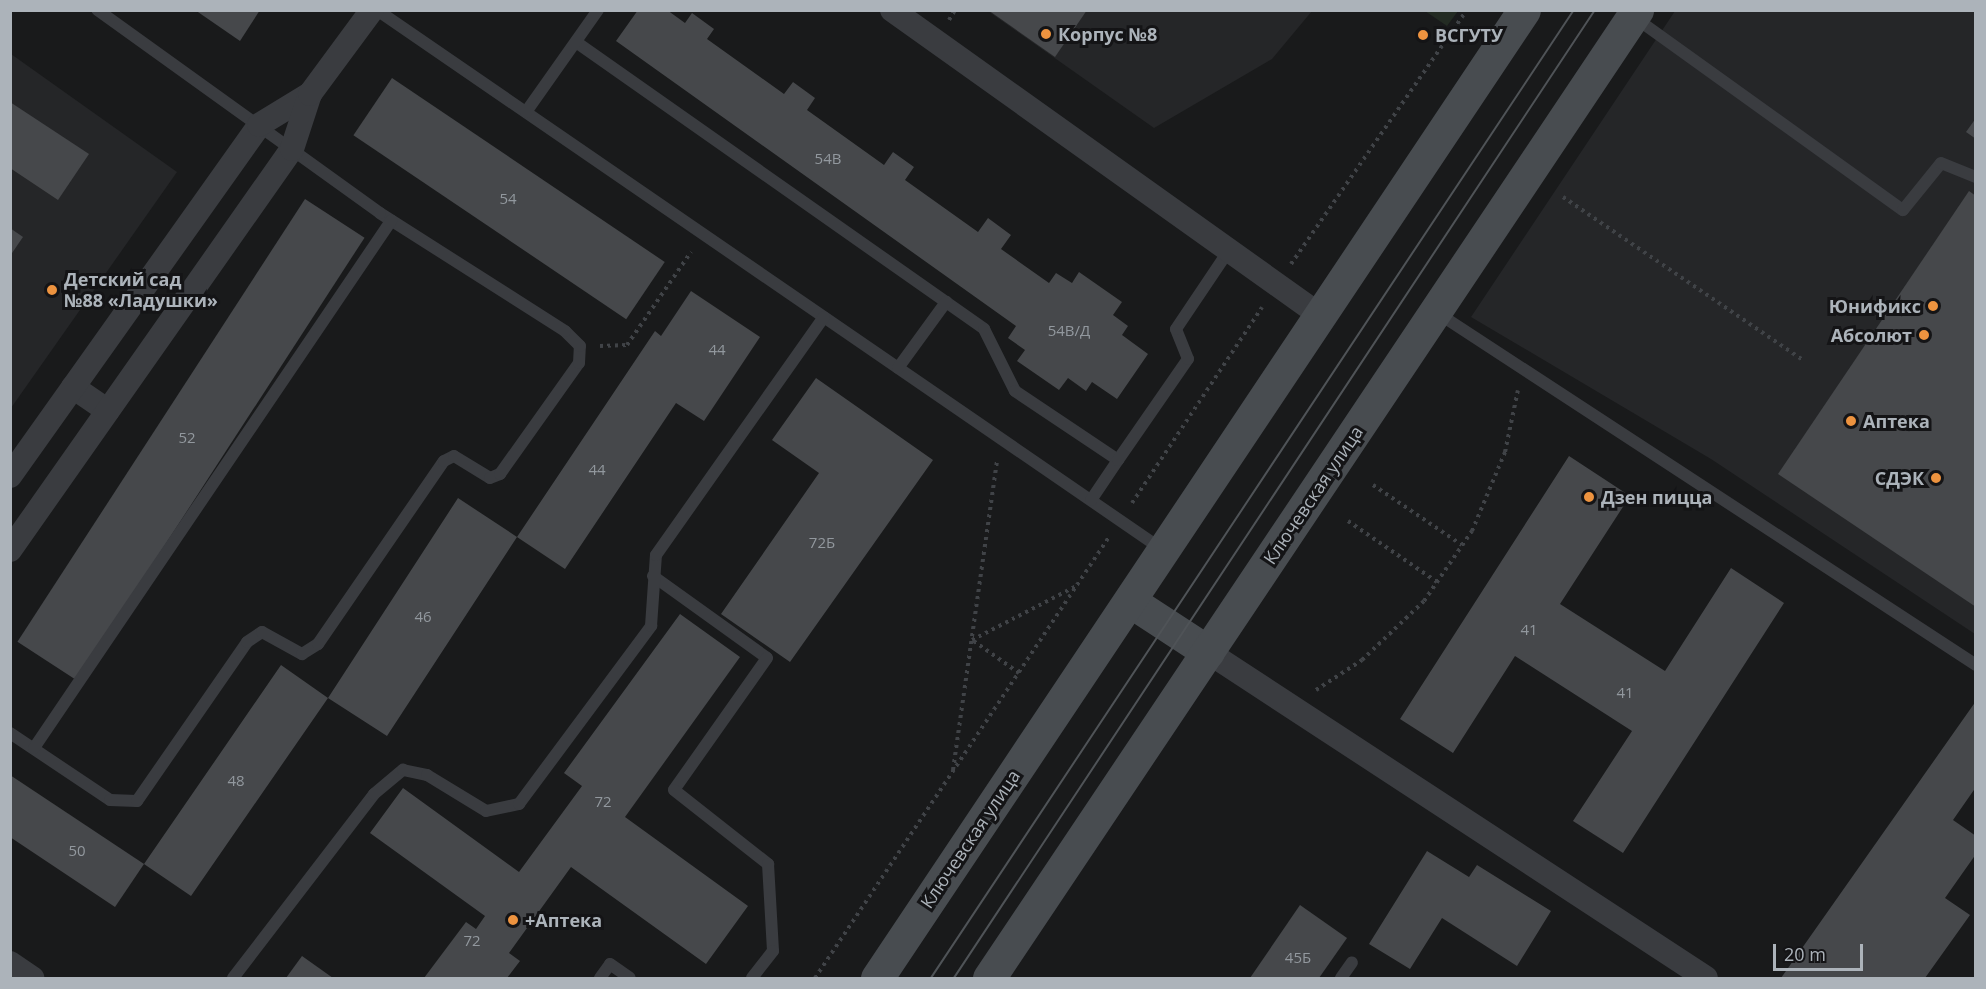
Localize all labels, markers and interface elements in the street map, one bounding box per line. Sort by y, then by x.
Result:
place label: Корпус №8 [1058,23,1157,45]
place label: ВСГУТУ [1435,24,1503,46]
marker: Корпус №8 [1039,27,1053,41]
marker: ВСГУТУ [1416,28,1430,42]
house number: 54В [815,150,841,168]
house number: 54 [499,190,517,208]
place label: Детский сад №88 «Ладушки» [64,269,218,312]
marker: Детский сад №88 «Ладушки» [45,283,59,297]
place label: Юнификс [1829,295,1921,317]
marker: Юнификс [1926,299,1940,313]
house number: 54В/Д [1048,322,1090,340]
place label: Абсолют [1831,324,1912,346]
marker: Абсолют [1917,328,1931,342]
house number: 44 [708,341,726,359]
place label: Аптека [1863,410,1930,432]
marker: Аптека [1844,414,1858,428]
street label: Ключевская улица [1259,422,1367,568]
house number: 52 [178,429,196,447]
house number: 44 [588,461,606,479]
place label: СДЭК [1875,467,1924,489]
marker: СДЭК [1929,471,1943,485]
place label: Дзен пицца [1601,486,1712,508]
marker: Дзен пицца [1582,490,1596,504]
house number: 72Б [809,534,835,552]
house number: 46 [414,608,432,626]
house number: 41 [1520,621,1538,639]
house number: 41 [1616,684,1634,702]
street label: Ключевская улица [916,766,1024,912]
house number: 48 [227,772,245,790]
house number: 72 [594,793,612,811]
house number: 50 [68,842,86,860]
place label: +Аптека [525,909,602,931]
marker: +Аптека [506,913,520,927]
house number: 72 [463,932,481,950]
scale bar [1776,932,1866,970]
text: 20 m [1784,942,1826,966]
house number: 45Б [1285,949,1311,967]

